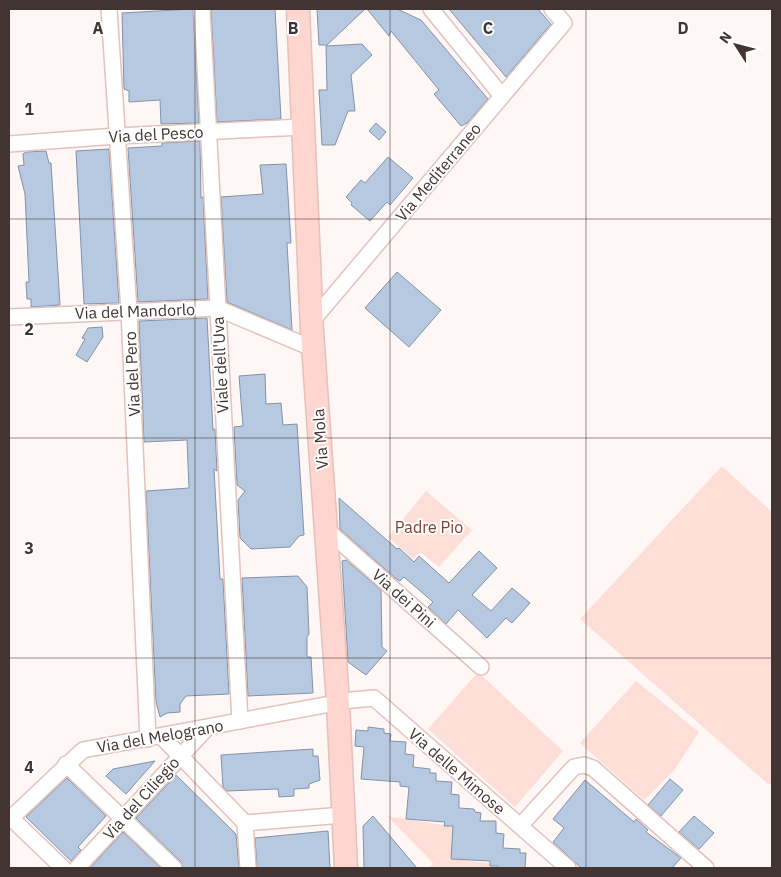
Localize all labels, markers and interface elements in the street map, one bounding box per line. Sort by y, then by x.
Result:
text: A [93,18,104,38]
text: B [288,18,299,38]
text: C [483,18,493,38]
text: D [677,18,689,38]
north arrow [711,20,761,70]
text: N [715,28,736,47]
text: 1 [24,99,34,119]
street label: Via Mediterraneo [391,119,485,225]
street label: Via del Pesco [108,122,204,146]
street label: Via del Mandorlo [75,299,196,323]
street label: Viale dell'Uva [207,316,233,414]
text: 2 [24,319,34,339]
street label: Via del Pero [120,331,144,417]
street label: Via Mola [308,407,332,470]
park label: Padre Pio [395,517,463,537]
text: 3 [24,538,34,558]
street label: Via dei Pini [368,564,440,632]
street label: Via del Melograno [95,715,225,757]
street label: Via delle Mimose [404,723,510,819]
street label: Via del Ciliegio [99,752,183,844]
text: 4 [24,757,34,777]

